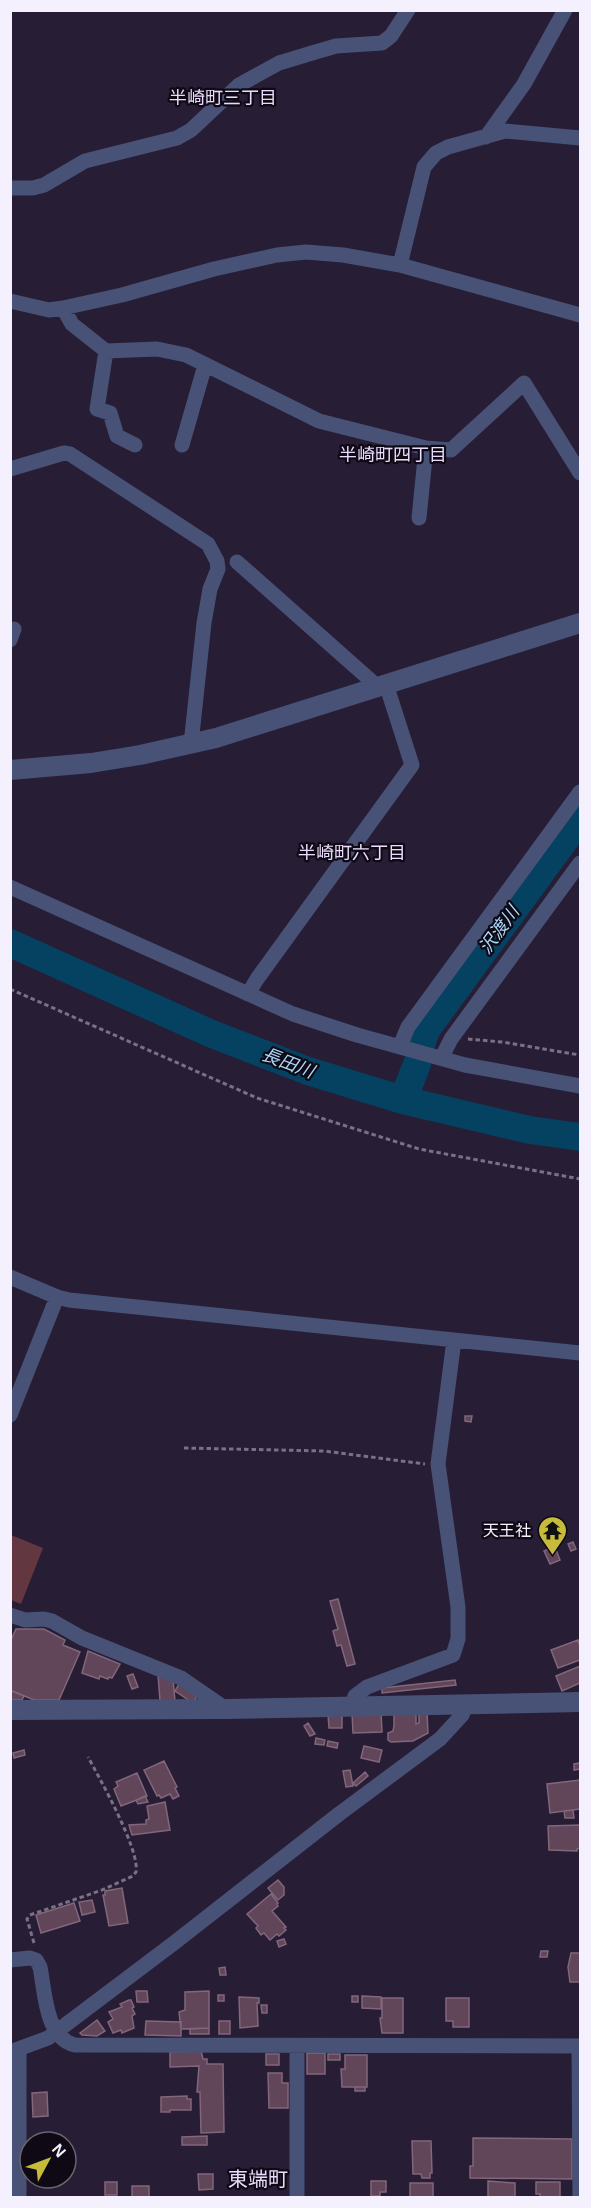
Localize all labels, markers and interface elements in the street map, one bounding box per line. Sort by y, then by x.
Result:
district label: 半崎町三丁目 [169,88,277,108]
district label: 半崎町四丁目 [339,445,447,465]
district label: 半崎町六丁目 [298,843,406,863]
water label: 沢渡川 [475,901,524,958]
water label: 長田川 [259,1044,319,1083]
temple icon: 天王社 [536,1514,568,1556]
place label: 天王社 [483,1522,531,1539]
north arrow [18,2130,78,2190]
text: N [49,2141,69,2160]
district label: 東端町 [228,2168,288,2190]

